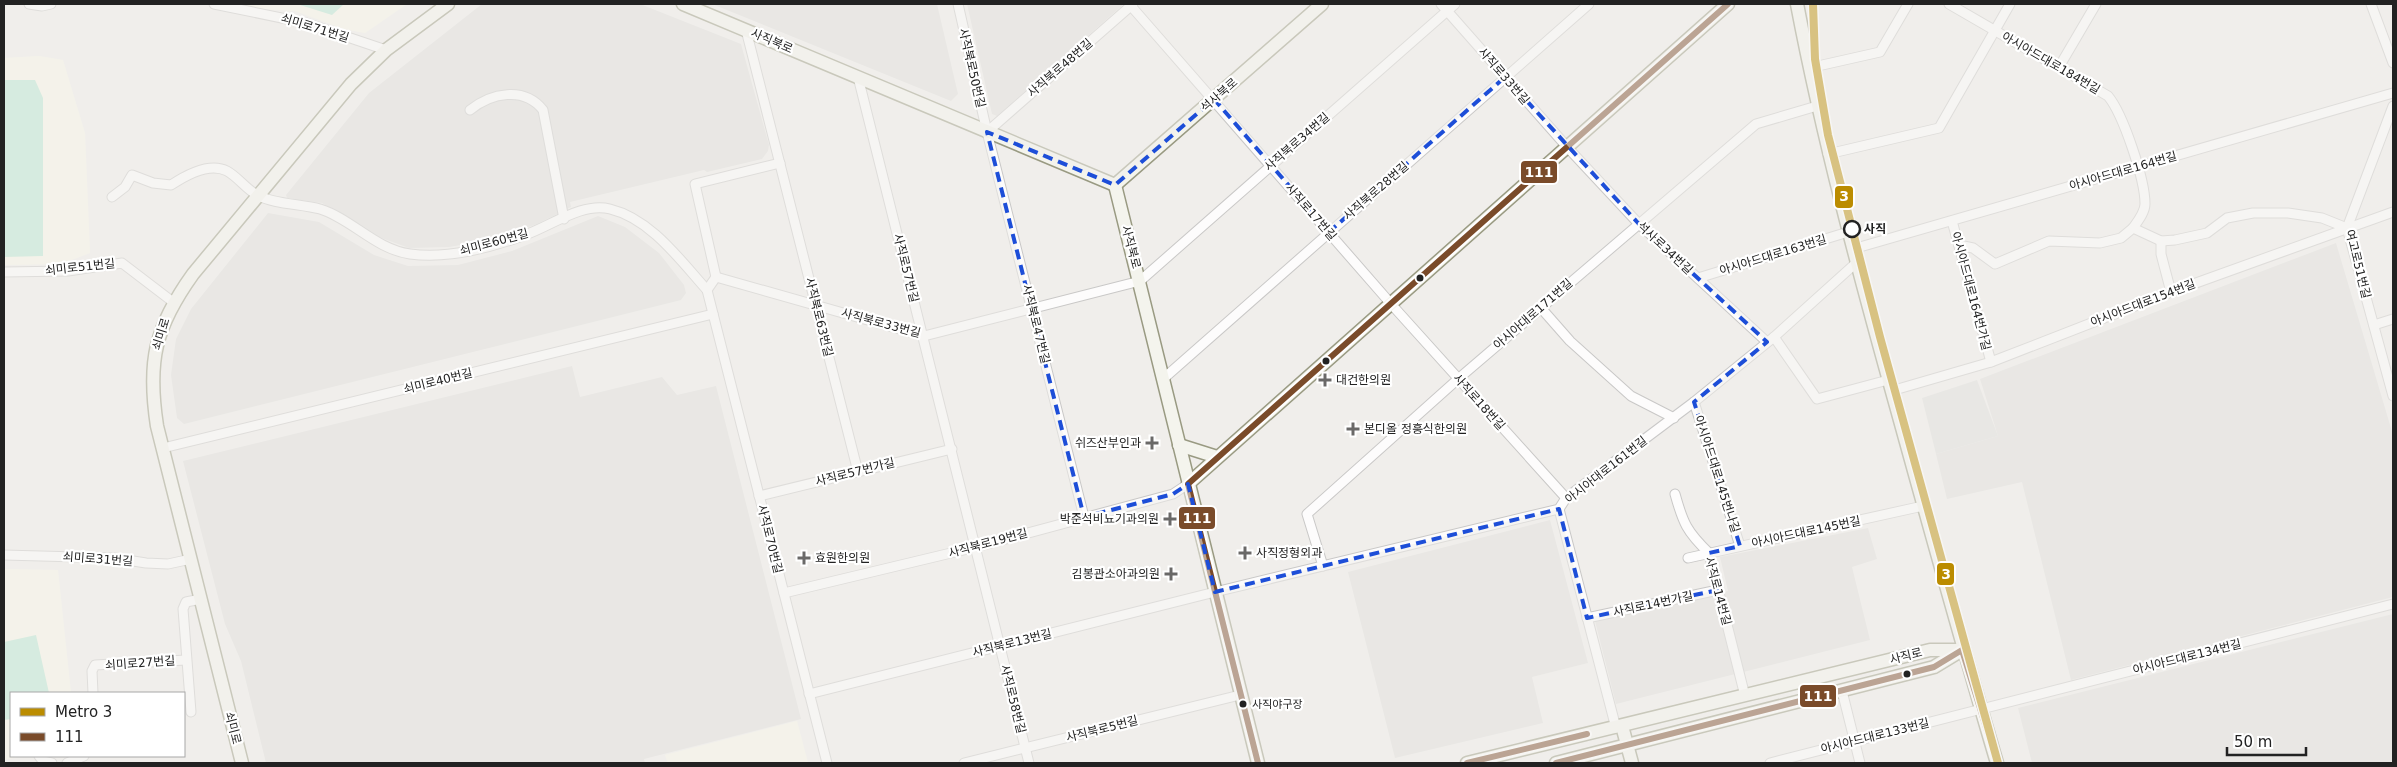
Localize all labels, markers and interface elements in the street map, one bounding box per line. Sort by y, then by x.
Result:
street label: 쇠미로71번길 [279,11,351,45]
street label: 사직북로 [749,26,795,56]
street label: 사직북로50번길 [956,27,988,109]
street label: 아시아드대로184번길 [1999,29,2103,97]
street label: 사직북로48번길 [1025,36,1095,100]
street label: 사직로33번길 [1476,45,1532,107]
street label: 석사북로 [1198,75,1240,115]
street label: 사직북로34번길 [1262,110,1332,174]
street label: 아시아드대로164번길 [2068,149,2178,193]
street label: 사직북로28번길 [1341,159,1411,223]
line badge: 111 [1520,160,1558,184]
text: 111 [1524,164,1554,180]
street label: 사직로17번길 [1283,181,1339,243]
line badge: 3 [1834,185,1854,209]
text: 3 [1839,188,1849,204]
street label: 석사로34번길 [1634,219,1696,277]
marker: 사직 [1843,220,1861,238]
place label: 사직 [1864,222,1886,236]
street label: 사직북로 [1119,224,1143,270]
street label: 쇠미로60번길 [458,226,530,258]
street label: 여고로51번길 [2343,228,2373,300]
street label: 아시아드대로164번가길 [1948,230,1994,352]
street label: 사직로57번길 [891,232,921,304]
street label: 아시아드대로163번길 [1718,232,1828,278]
street label: 쇠미로51번길 [44,256,116,278]
unlabelled marker [1415,273,1425,283]
street label: 사직북로63번길 [802,276,836,358]
street label: 아시아대로171번길 [1491,276,1575,352]
street label: 아시아드대로154번길 [2089,277,2197,329]
street label: 사직북로47번길 [1019,283,1053,365]
street label: 사직북로33번길 [840,306,922,340]
street label: 쇠미로 [149,316,173,352]
unlabelled marker [1321,356,1331,366]
street label: 쇠미로40번길 [402,366,474,396]
street label: 사직로18번길 [1450,371,1508,433]
marker: 대건한의원 [1318,373,1332,387]
place label: 대건한의원 [1336,373,1391,387]
street label: 아시아드대로145번나길 [1691,414,1743,534]
marker: 본디올 정흥식한의원 [1346,422,1360,436]
place label: 본디올 정흥식한의원 [1364,422,1467,436]
street label: 아시아대로161번길 [1562,434,1650,506]
place label: 쉬즈산부인과 [1075,436,1141,450]
marker: 쉬즈산부인과 [1145,436,1159,450]
street label: 사직로57번가길 [814,455,896,489]
street label: 사직로70번길 [755,503,785,575]
line badge: 111 [1178,506,1216,530]
text: 111 [1182,510,1212,526]
place label: 박준석비뇨기과의원 [1060,512,1159,526]
marker: 박준석비뇨기과의원 [1163,512,1177,526]
street label: 아시아드대로145번길 [1750,514,1862,550]
street label: 사직북로19번길 [947,526,1029,560]
marker: 사직정형외과 [1238,546,1252,560]
place label: 사직정형외과 [1256,546,1322,560]
street label: 쇠미로31번길 [62,550,134,568]
marker: 효원한의원 [797,551,811,565]
place label: 효원한의원 [815,551,870,565]
street label: 사직로14번길 [1702,555,1734,627]
line badge: 3 [1936,562,1955,586]
text: 3 [1941,566,1951,582]
place label: 김봉관소아과의원 [1072,567,1160,581]
marker: 김봉관소아과의원 [1164,567,1178,581]
street label: 사직로14번가길 [1612,589,1694,619]
street label: 사직북로13번길 [971,626,1053,660]
street label: 아시아드대로134번길 [2131,637,2243,677]
street label: 사직로 [1888,645,1924,667]
street label: 쇠미로27번길 [104,654,176,672]
street label: 사직로58번길 [998,663,1028,735]
unlabelled marker [1902,669,1912,679]
line badge: 111 [1799,684,1837,708]
text: 111 [1803,688,1833,704]
legend [10,692,185,757]
place label: 사직야구장 [1252,698,1303,711]
marker: 사직야구장 [1238,699,1248,709]
text: Metro 3 [55,703,112,721]
street label: 쇠미로 [222,710,244,746]
street label: 사직북로5번길 [1064,713,1140,745]
street label: 아시아드대로133번길 [1819,716,1931,756]
scale bar [2227,724,2306,756]
text: 111 [55,728,84,746]
text: 50 m [2234,733,2272,751]

